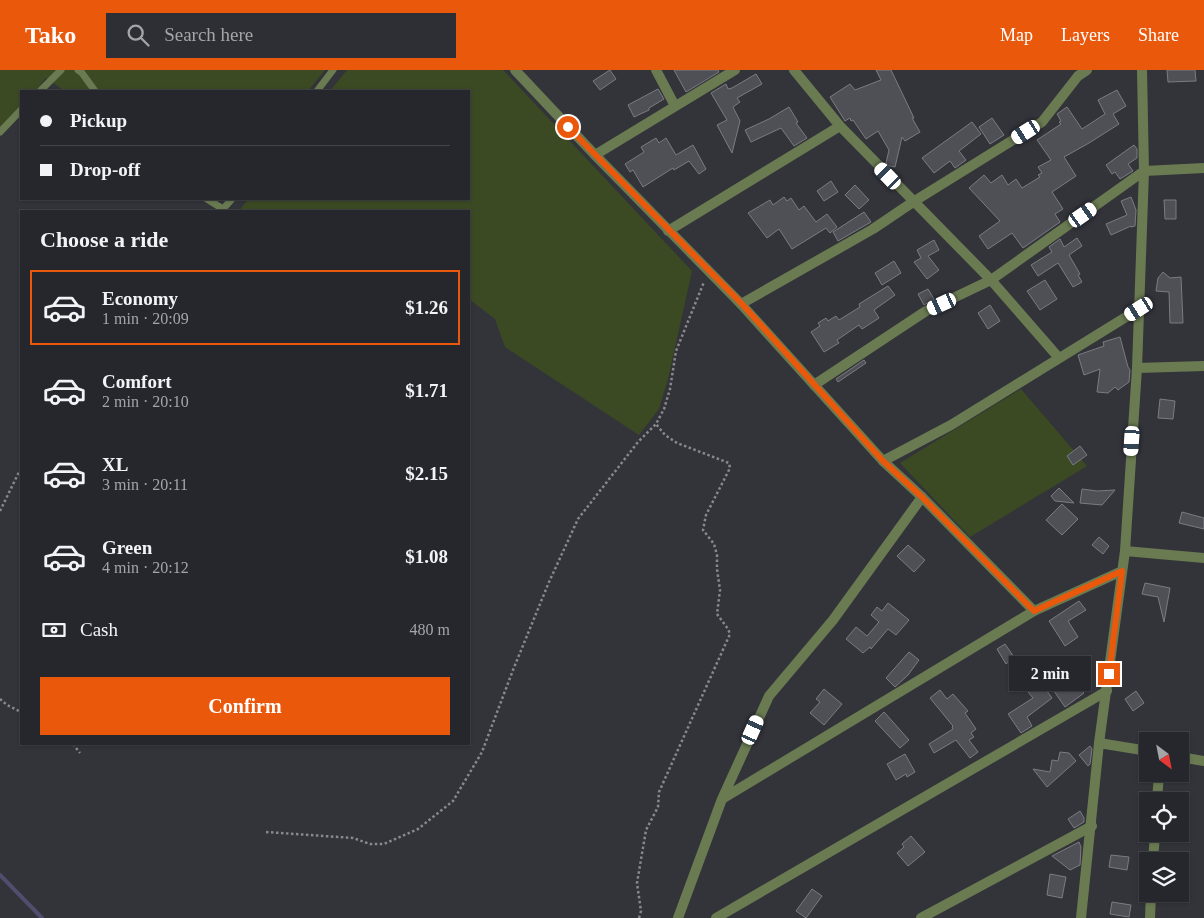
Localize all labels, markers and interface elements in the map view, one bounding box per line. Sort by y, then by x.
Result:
search box [106,13,456,58]
icon: search [124,21,152,49]
text: Tako [25,22,76,48]
text: Search here [164,24,253,45]
text: Map [1000,25,1033,45]
text: Layers [1061,25,1110,45]
text: Share [1138,25,1179,45]
text: Pickup [70,110,127,131]
route start [557,116,579,138]
car [1009,118,1042,146]
text: Drop-off [70,159,140,180]
car [872,160,903,192]
car [1066,200,1099,230]
text: Choose a ride [40,227,168,252]
icon: car [42,285,87,330]
text: Economy [102,288,178,309]
car [925,291,958,317]
car [1122,295,1155,323]
text: $1.26 [405,297,448,318]
text: 1 min · 20:09 [102,310,189,327]
icon: car [42,368,87,413]
text: Comfort [102,371,172,392]
text: $1.71 [405,380,448,401]
text: 2 min · 20:10 [102,393,189,410]
car [1123,426,1140,456]
icon: car [42,451,87,496]
text: XL [102,454,128,475]
text: $2.15 [405,463,448,484]
text: 3 min · 20:11 [102,476,188,493]
icon: car [42,534,87,579]
text: Green [102,537,152,558]
text: $1.08 [405,546,448,567]
text: 4 min · 20:12 [102,559,189,576]
icon: cash [40,616,68,644]
text: Cash [80,619,118,640]
text: 480 m [410,621,450,638]
callout: 2 min [1009,656,1092,692]
route end [1098,663,1120,685]
text: 2 min [1031,665,1069,682]
button: Confirm [40,677,450,735]
car [740,713,765,747]
north arrow [1139,732,1189,782]
map controls [1139,732,1189,902]
button: locate [1139,792,1189,842]
button: layers [1139,852,1189,902]

